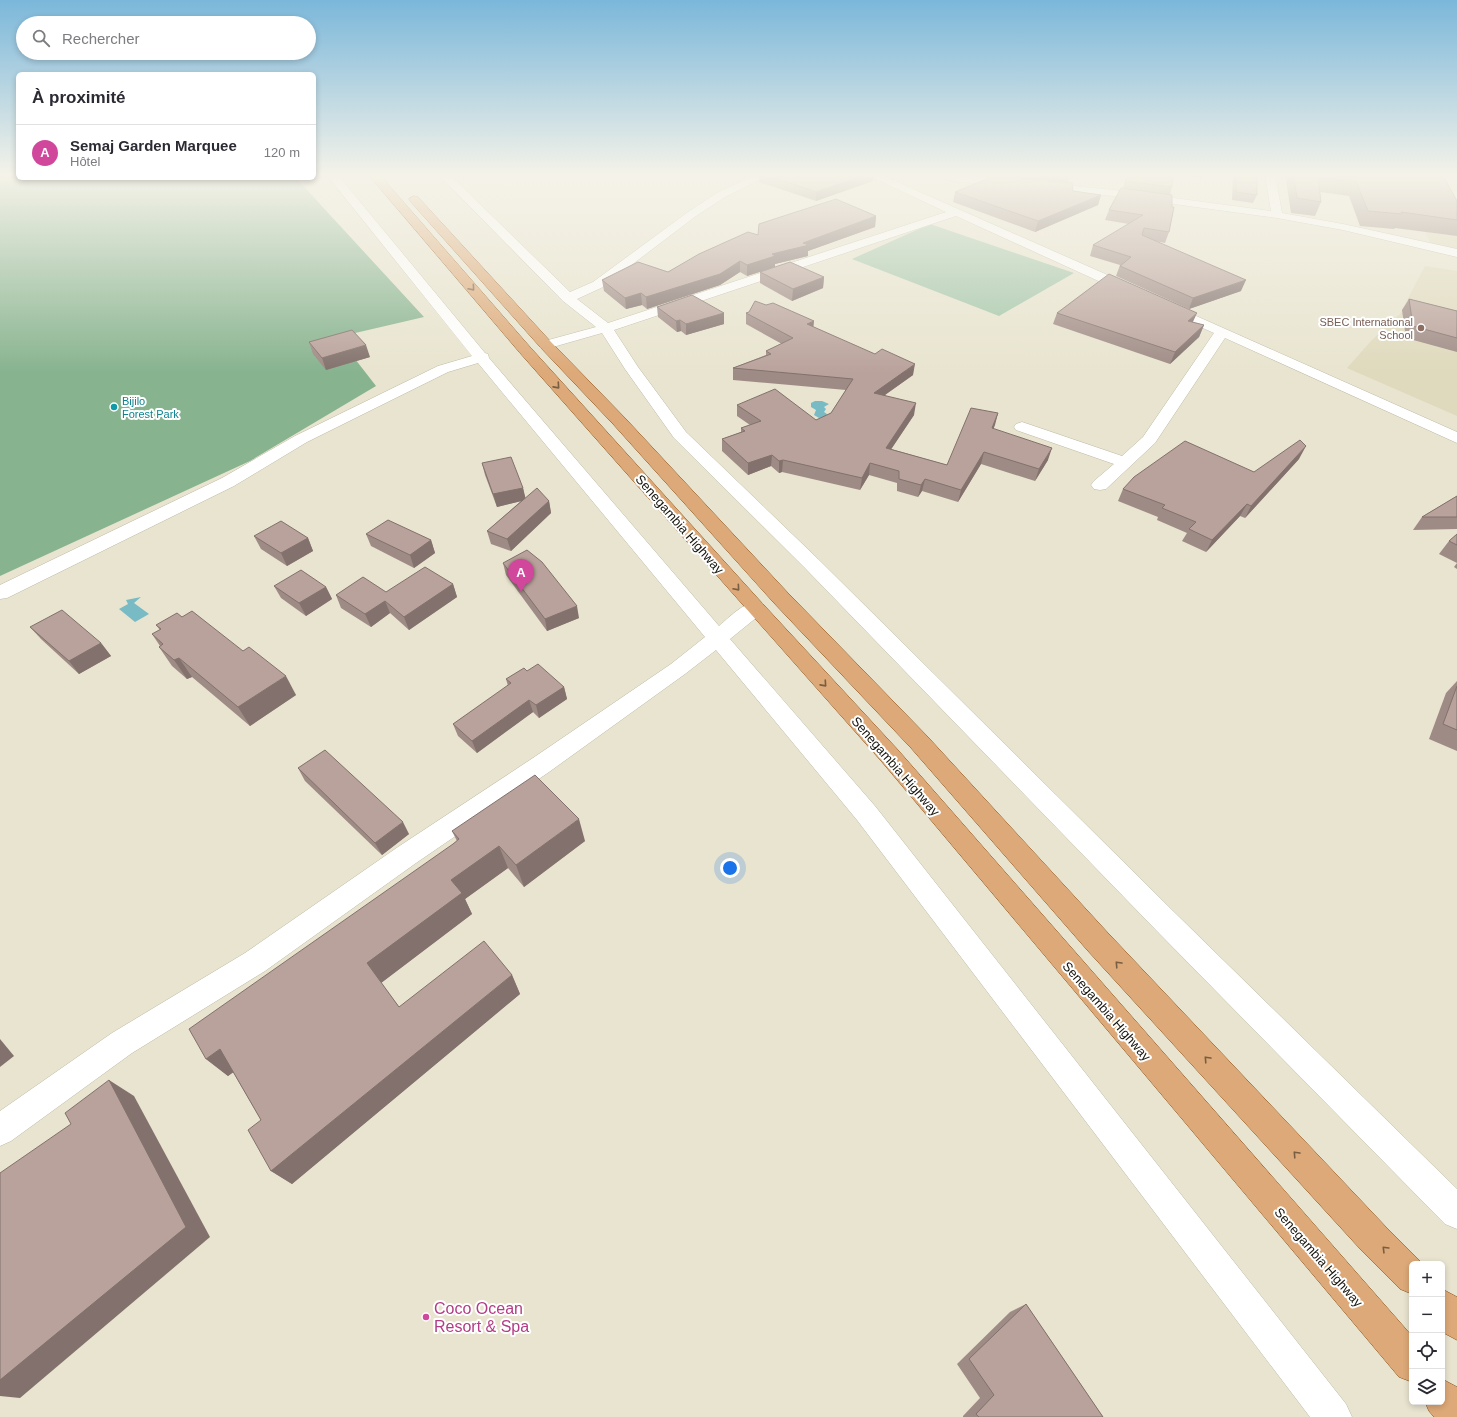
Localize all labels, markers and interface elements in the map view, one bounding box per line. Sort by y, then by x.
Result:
search box [16,16,316,60]
icon: search [30,27,52,49]
text: Rechercher [62,30,140,47]
text: À proximité [32,88,126,107]
text: Semaj Garden Marquee [70,137,237,154]
text: A [40,145,50,160]
text: 120 m [264,145,300,160]
text: Hôtel [70,154,100,169]
one-way arrow [467,283,475,291]
place label: SBEC International School [1319,316,1413,341]
marker: SBEC International School [1416,323,1426,333]
one-way arrow [553,381,560,389]
place label: Bijilo Forest Park [122,395,179,420]
marker: Bijilo Forest Park [109,402,119,412]
street label: Senegambia Highway [632,472,727,577]
pin: A [508,559,534,592]
one-way arrow [732,583,739,591]
one-way arrow [819,680,826,687]
street label: Senegambia Highway [848,714,943,819]
your location [720,858,740,878]
street label: Senegambia Highway [1059,959,1154,1064]
one-way arrow [1116,961,1123,969]
one-way arrow [1204,1056,1212,1064]
one-way arrow [1293,1151,1300,1159]
street label: Senegambia Highway [1271,1205,1366,1310]
one-way arrow [1382,1246,1390,1254]
map controls [1409,1261,1445,1405]
button: + [1409,1261,1445,1297]
button: − [1409,1297,1445,1333]
place label: Coco Ocean Resort & Spa [434,1300,529,1335]
marker: Coco Ocean Resort & Spa [421,1312,431,1322]
button: locate [1409,1333,1445,1369]
button: layers [1409,1369,1445,1405]

